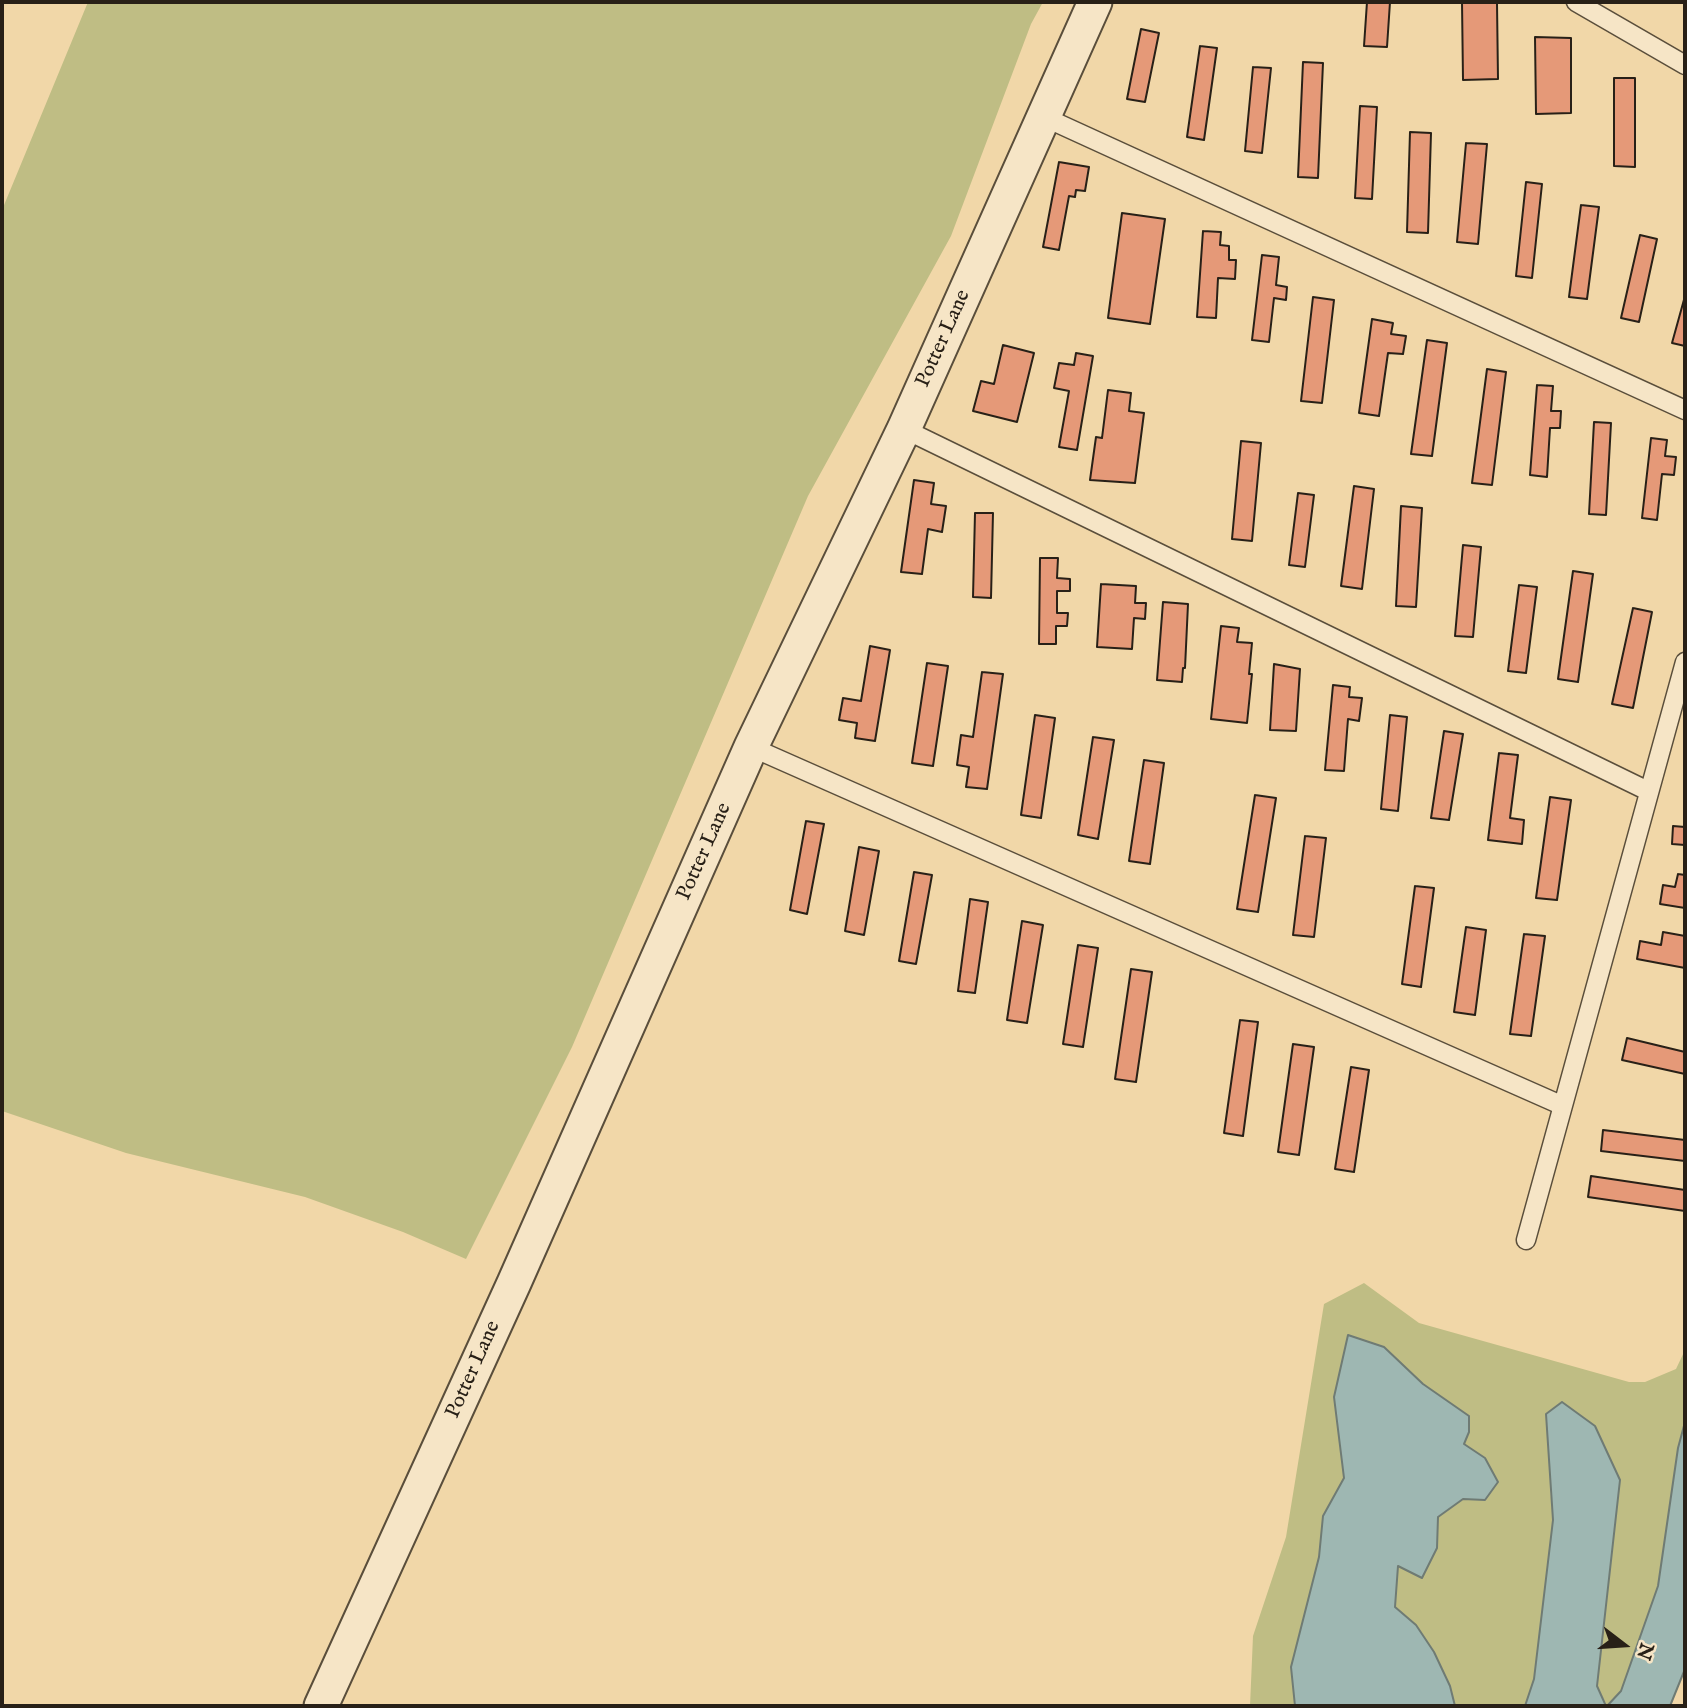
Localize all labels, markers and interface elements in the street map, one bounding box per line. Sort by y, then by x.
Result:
street label: Potter Lane [911,286,977,392]
street label: Potter Lane [672,799,738,905]
street label: Potter Lane [441,1317,507,1423]
north arrow [1589,1610,1659,1680]
text: N [1630,1640,1658,1663]

